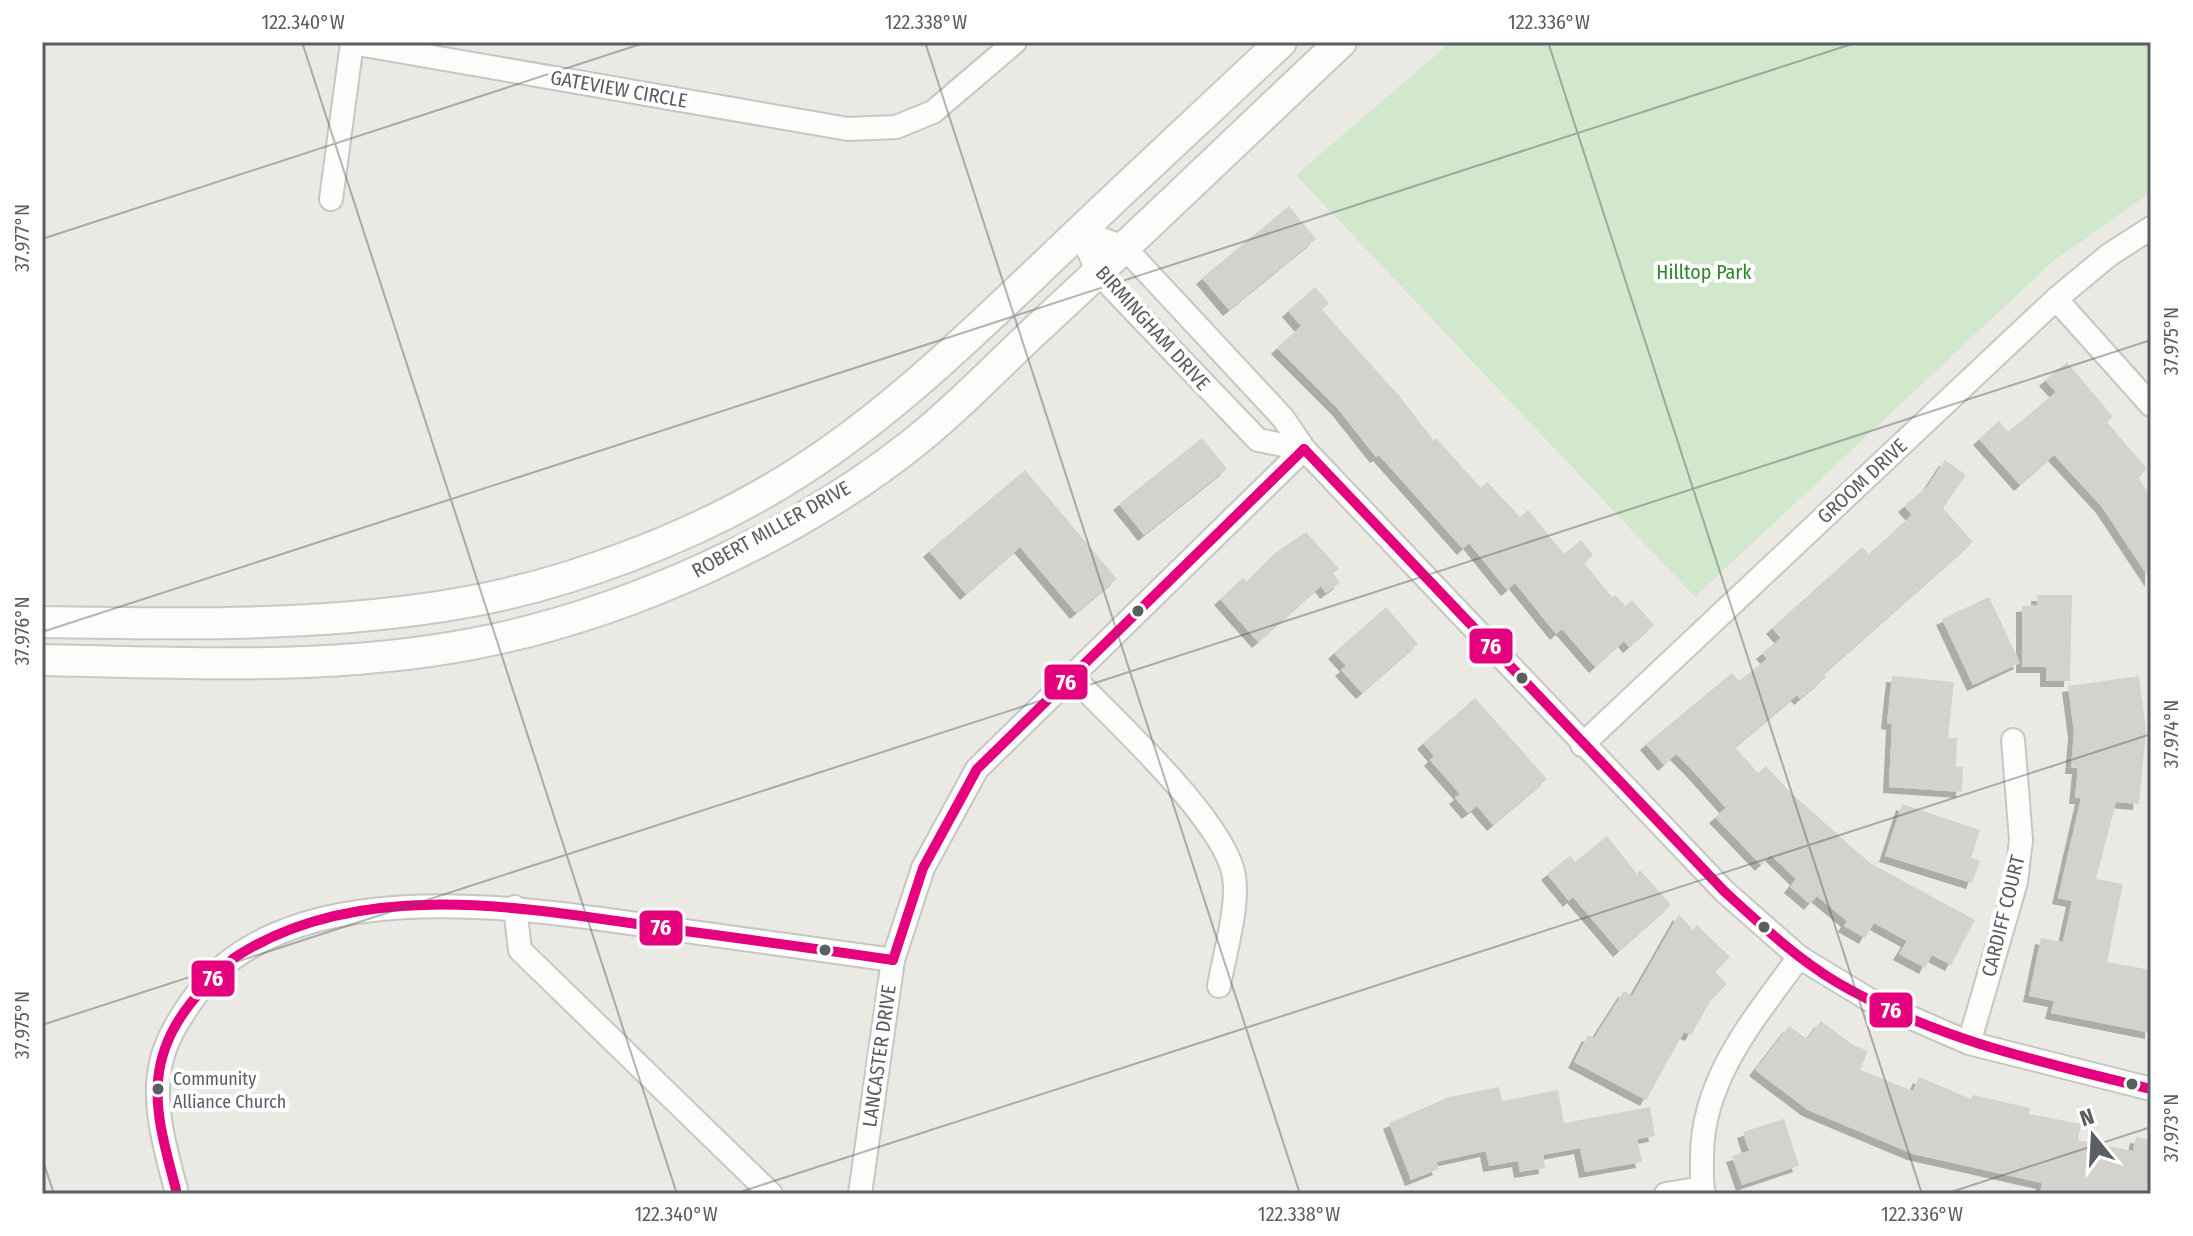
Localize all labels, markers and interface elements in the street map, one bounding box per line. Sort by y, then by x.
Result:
text: 122.340°W [261,10,345,34]
text: 122.338°W [885,10,967,34]
text: 122.336°W [1508,10,1590,34]
street label: GATEVIEW CIRCLE [549,65,689,113]
text: 37.977°N [10,204,34,272]
park label: Hilltop Park [1656,260,1752,284]
street label: BIRMINGHAM DRIVE [1091,261,1215,395]
text: 37.975°N [2159,307,2183,375]
street label: GROOM DRIVE [1812,434,1912,528]
street label: ROBERT MILLER DRIVE [688,475,854,583]
text: 37.976°N [10,596,34,666]
unlabelled marker [1130,603,1146,619]
line badge: 76 [1468,627,1514,665]
text: 76 [1481,633,1501,660]
line badge: 76 [1043,663,1089,701]
text: 76 [1056,669,1076,696]
unlabelled marker [1514,670,1530,686]
text: 37.974°N [2159,700,2183,768]
street label: CARDIFF COURT [1976,852,2030,979]
line badge: 76 [638,909,684,947]
text: 76 [651,914,671,941]
unlabelled marker [1756,919,1772,935]
unlabelled marker [817,942,833,958]
line badge: 76 [190,959,236,998]
text: 76 [203,965,223,992]
street label: LANCASTER DRIVE [857,983,901,1129]
text: 37.975°N [10,991,34,1059]
line badge: 76 [1868,991,1914,1029]
text: 76 [1881,997,1901,1024]
place label: Community Alliance Church [173,1068,286,1113]
unlabelled marker [2124,1076,2140,1092]
marker: Community Alliance Church [150,1081,166,1097]
text: 37.973°N [2159,1094,2183,1162]
north arrow [2053,1096,2133,1176]
text: N [2077,1103,2097,1132]
text: 122.340°W [634,1202,718,1226]
text: 122.338°W [1258,1202,1340,1226]
text: 122.336°W [1881,1202,1963,1226]

